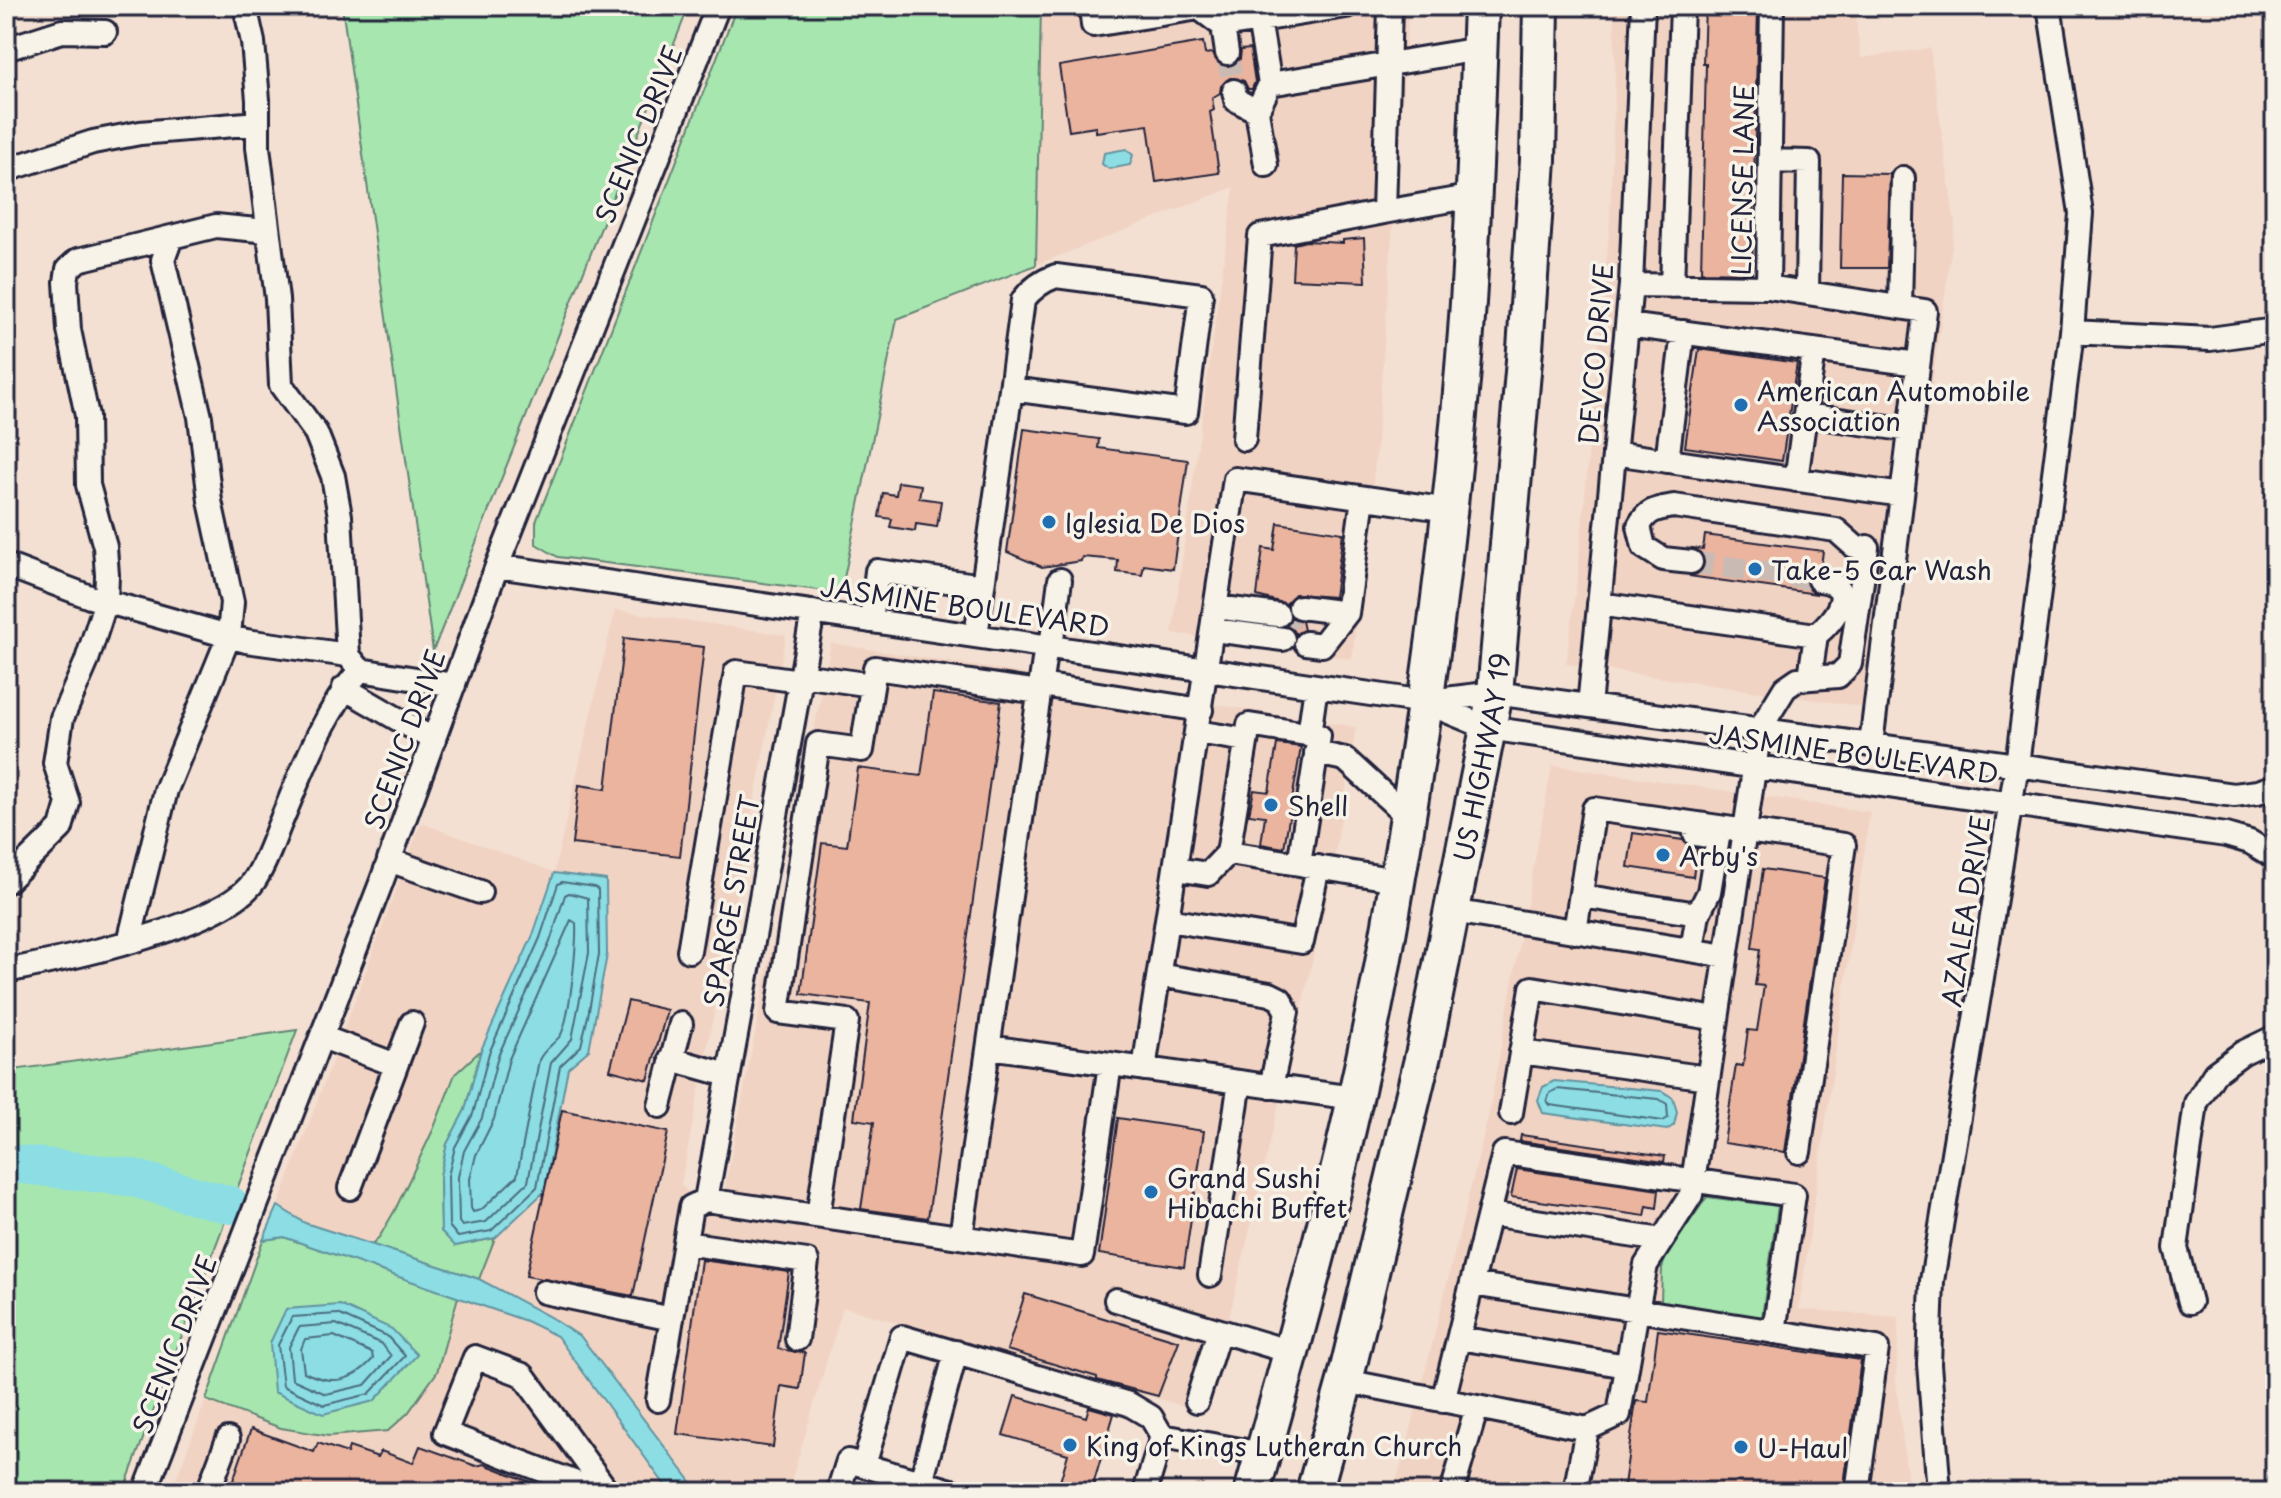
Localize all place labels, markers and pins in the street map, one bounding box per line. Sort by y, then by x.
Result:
place label: American Automobile Association [1757,371,2030,440]
marker: American Automobile Association [1732,396,1750,414]
place label: Iglesia De Dios [1065,503,1245,542]
marker: Iglesia De Dios [1040,513,1058,531]
place label: Take-5 Car Wash [1771,550,1992,589]
marker: Take-5 Car Wash [1746,560,1764,578]
place label: Shell [1287,786,1348,825]
marker: Shell [1262,796,1280,814]
place label: Arby's [1679,836,1758,875]
marker: Arby's [1654,846,1672,864]
place label: Grand Sushi Hibachi Buffet [1167,1158,1347,1227]
marker: Grand Sushi Hibachi Buffet [1142,1183,1160,1201]
place label: King of Kings Lutheran Church [1086,1426,1462,1465]
place label: U-Haul [1757,1428,1848,1467]
marker: King of Kings Lutheran Church [1061,1436,1079,1454]
marker: U-Haul [1732,1438,1750,1456]

